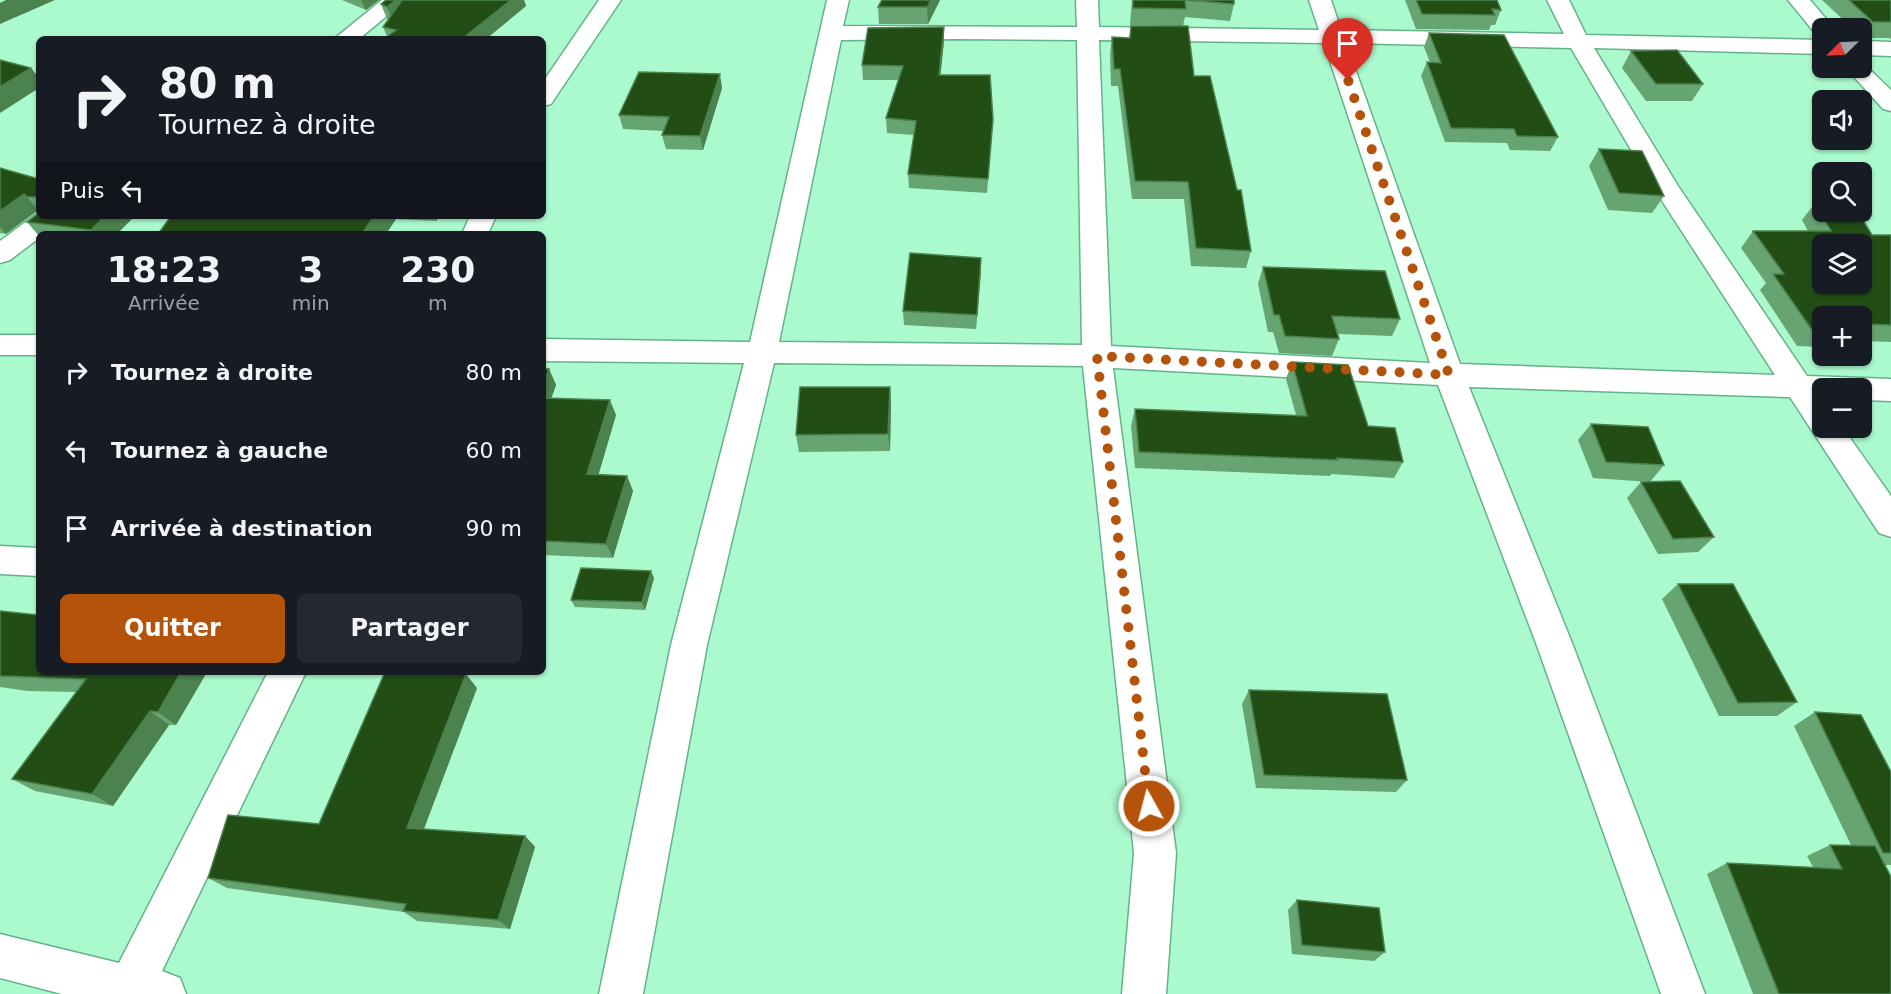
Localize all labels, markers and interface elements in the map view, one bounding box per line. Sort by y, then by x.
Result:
pin [1322,18,1373,80]
north arrow [1812,18,1872,78]
map controls [1812,18,1872,438]
icon: arrive [1331,27,1364,60]
text: 80 m [159,59,276,108]
icon: right [60,60,138,138]
button: sound [1812,90,1872,150]
text: Tournez à droite [159,109,376,140]
button: search [1812,162,1872,222]
icon: left [116,174,149,207]
text: Puis [60,178,104,203]
button: layers [1812,234,1872,294]
text: 18:23 [107,249,221,290]
text: 3 [298,249,323,290]
text: 230 [400,249,475,290]
text: Arrivée [128,291,200,315]
text: min [292,291,330,315]
text: m [428,291,448,315]
button: + [1812,306,1872,366]
icon: right [60,356,93,389]
text: Tournez à droite [111,360,313,385]
text: 80 m [466,360,522,385]
button: − [1812,378,1872,438]
icon: left [60,434,93,467]
text: Tournez à gauche [111,438,328,463]
text: 60 m [466,438,522,463]
icon: arrive [60,512,93,545]
text: Arrivée à destination [111,516,373,541]
text: 90 m [466,516,522,541]
button: Quitter [60,594,285,663]
button: Partager [297,594,522,663]
position arrow [1117,774,1181,838]

